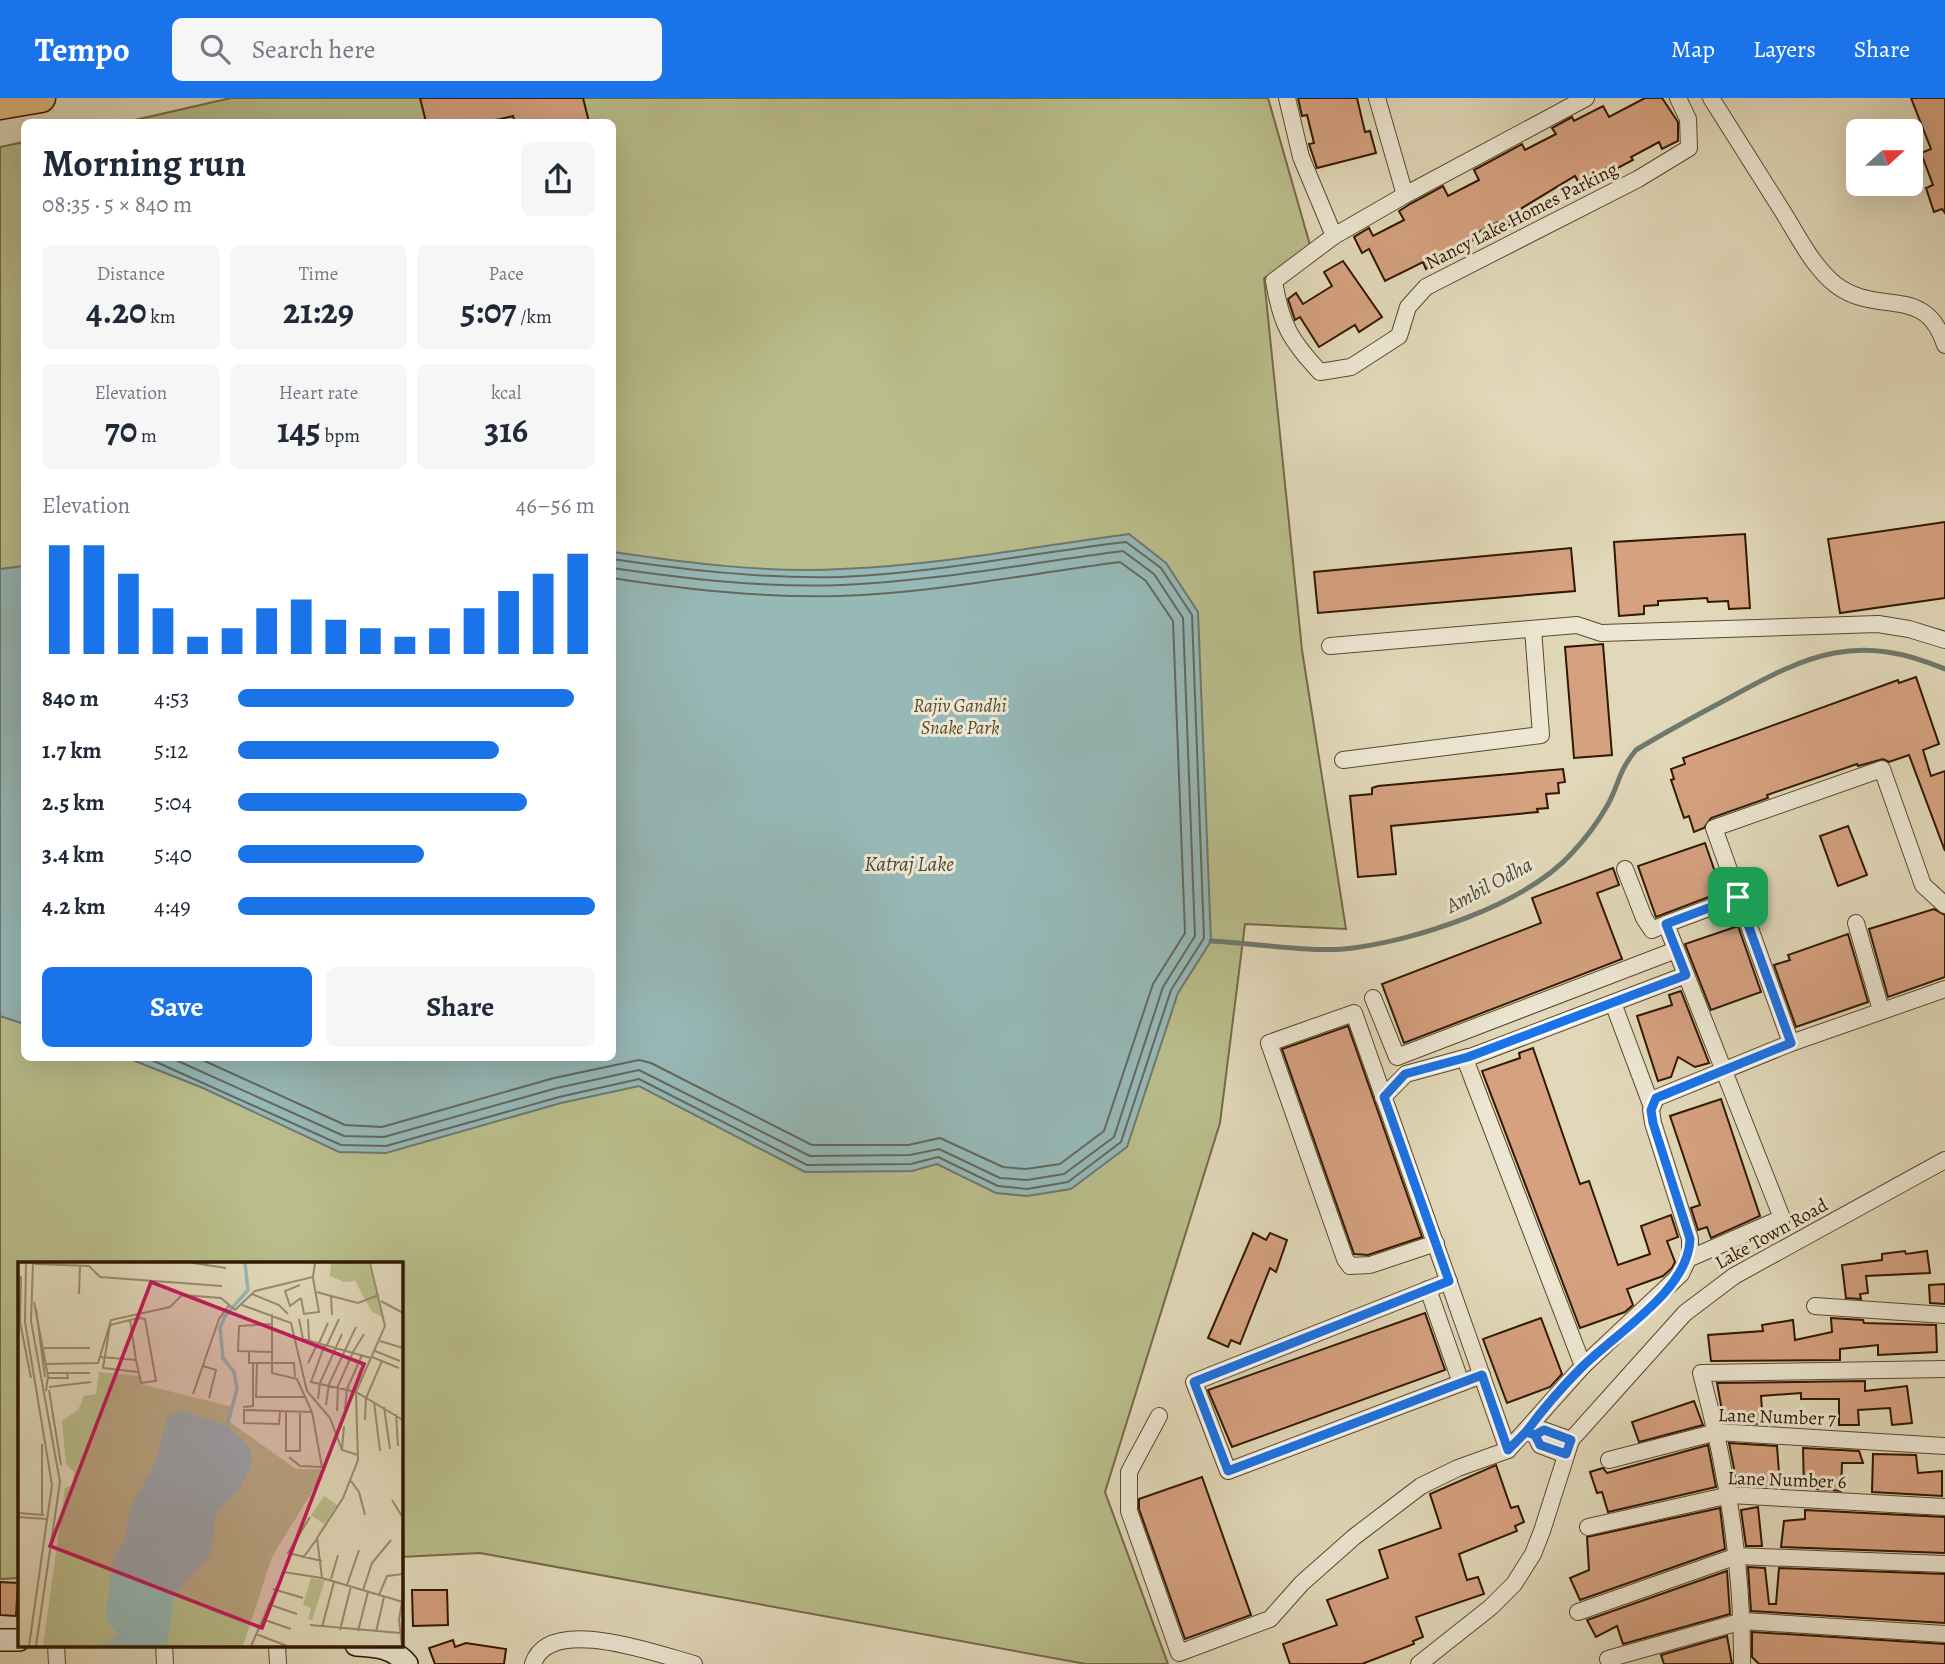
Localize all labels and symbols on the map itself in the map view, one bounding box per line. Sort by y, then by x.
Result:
north arrow [1846,119,1923,196]
street label: Nancy Lake Homes Parking [1421,156,1623,276]
park label: Rajiv Gandhi Snake Park [913,693,1007,741]
water label: Katraj Lake [864,850,954,878]
water label: Ambil Odha [1440,850,1537,920]
pin [1708,867,1768,927]
street label: Lake Town Road [1710,1192,1833,1276]
inset map [18,1262,402,1646]
street label: Lane Number 7 [1717,1402,1836,1432]
street label: Lane Number 6 [1727,1465,1847,1495]

